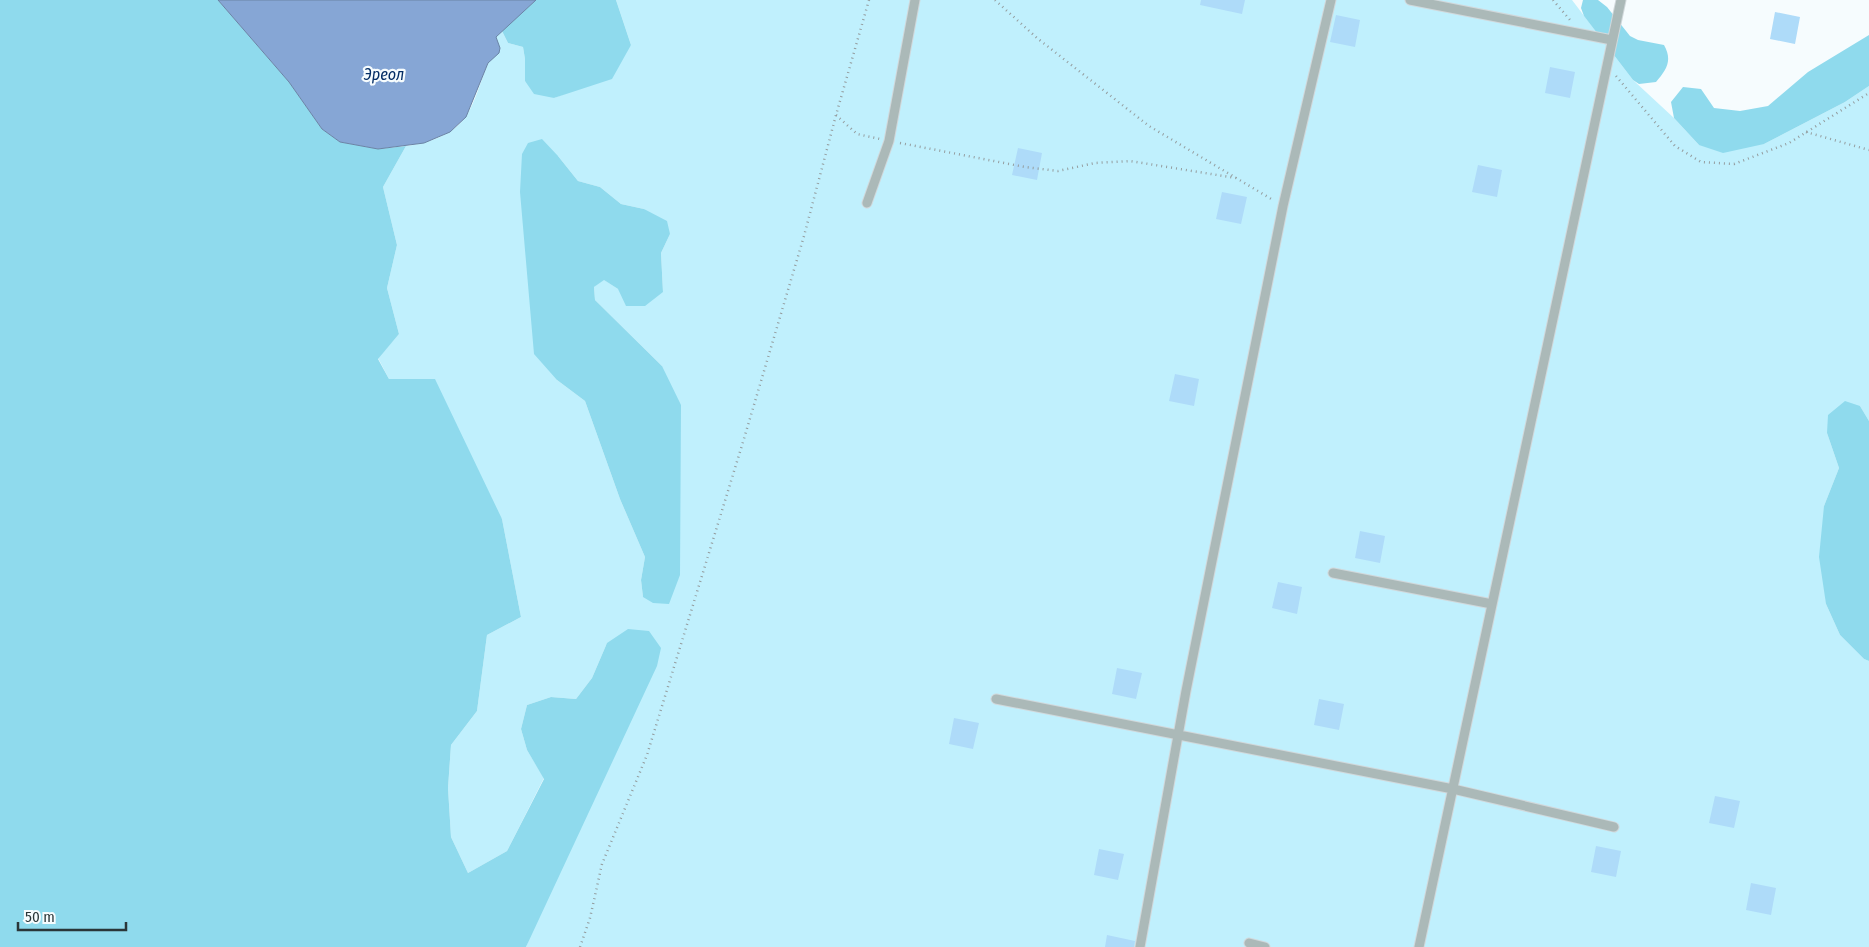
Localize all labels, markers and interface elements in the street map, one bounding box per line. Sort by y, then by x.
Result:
water label: Эреол [363,65,404,84]
scale bar [18,900,125,932]
text: 50 m [25,908,55,926]

